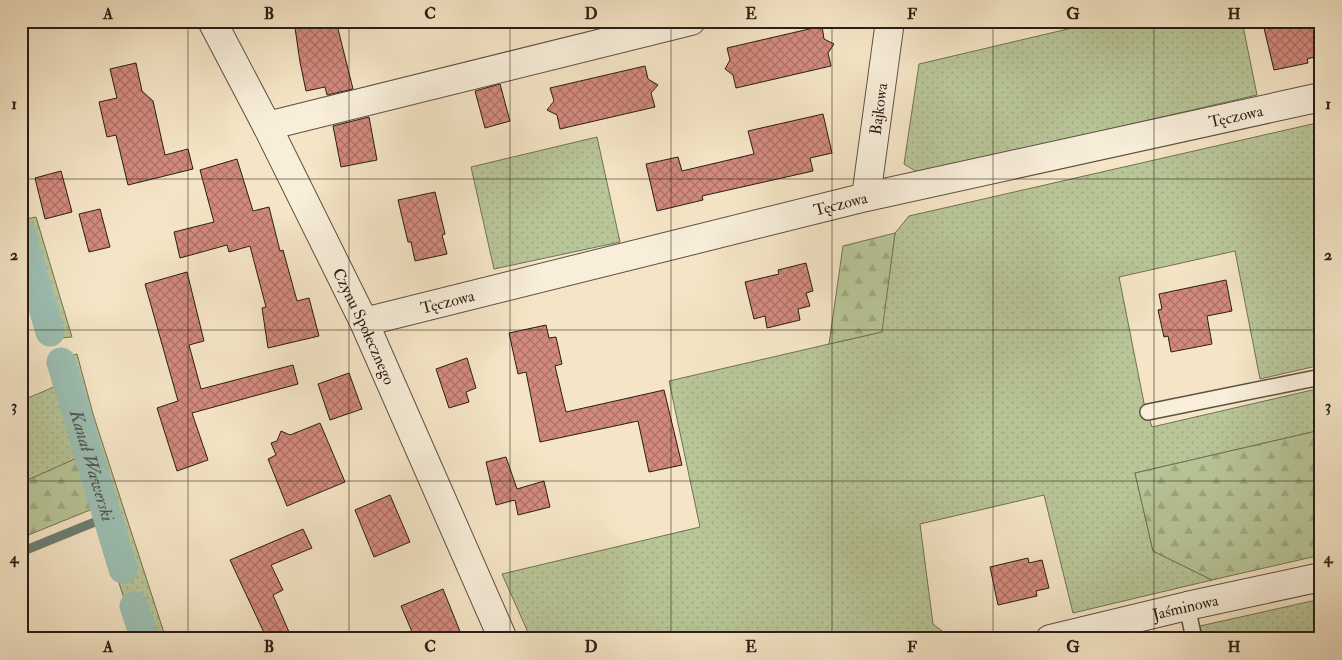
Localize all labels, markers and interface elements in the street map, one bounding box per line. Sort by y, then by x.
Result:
text: A [102,4,114,24]
text: B [264,4,274,24]
text: C [424,4,436,24]
text: D [584,4,598,24]
text: E [745,4,757,24]
text: F [907,4,917,24]
text: G [1066,4,1080,24]
text: H [1227,4,1241,24]
street label: Bajkowa [866,81,893,136]
text: 1 [11,94,17,114]
text: 1 [1325,94,1331,114]
street label: Tęczowa [1207,101,1265,132]
street label: Tęczowa [812,188,870,221]
text: 2 [10,245,18,265]
text: 2 [1324,245,1332,265]
street label: Czynu Społecznego [328,265,399,388]
street label: Tęczowa [419,286,477,319]
text: 3 [11,396,17,416]
text: 3 [1325,396,1331,416]
water label: Kanał Wawerski [64,406,119,524]
text: 4 [9,548,20,568]
text: 4 [1323,548,1334,568]
street label: Jaśminowa [1149,590,1221,626]
text: A [102,637,114,657]
text: B [264,637,274,657]
text: C [424,637,436,657]
text: D [584,637,598,657]
text: E [745,637,757,657]
text: F [907,637,917,657]
text: G [1066,637,1080,657]
text: H [1227,637,1241,657]

